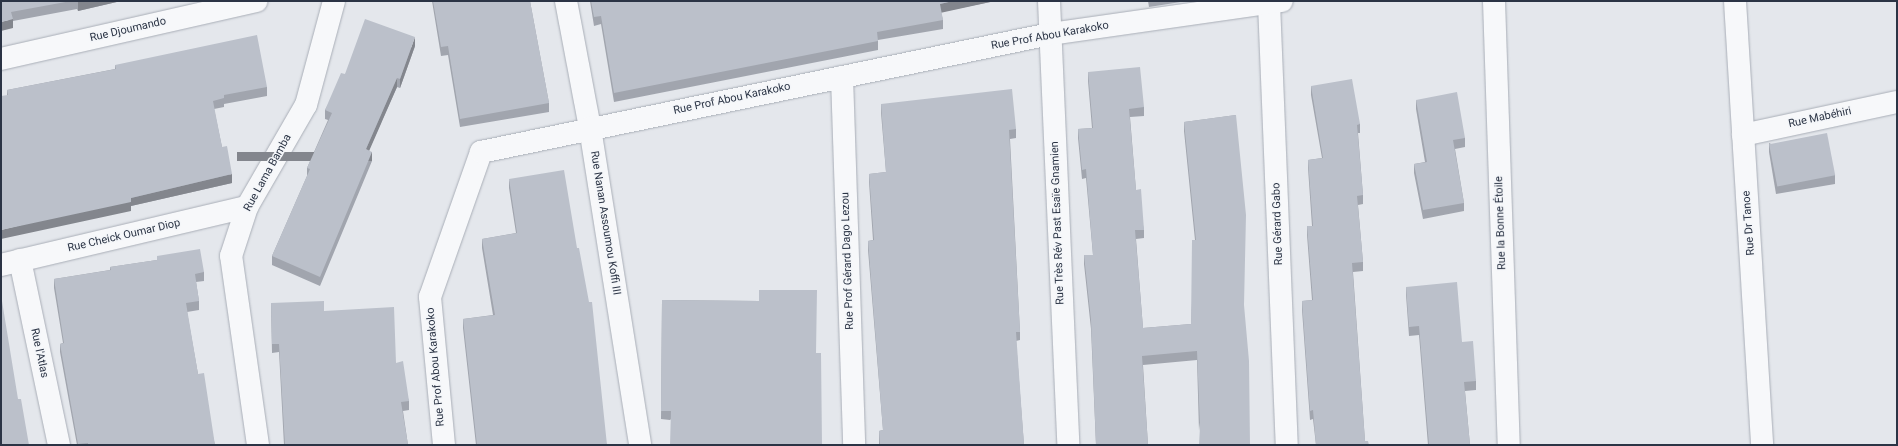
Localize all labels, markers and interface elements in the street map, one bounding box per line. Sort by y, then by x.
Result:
street label: Rue Djoumando [89,15,167,45]
street label: Rue Prof Abou Karakoko [990,19,1110,53]
street label: Rue Prof Abou Karakoko [672,80,792,118]
street label: Rue Mabéhiri [1787,105,1853,131]
street label: Rue Lama Bamba [241,132,295,214]
street label: Rue Très Rév Past Esaïe Gnamien [1049,141,1067,305]
street label: Rue Nanan Assoumou Koffi III [587,150,623,296]
street label: Rue la Bonne Étoile [1493,176,1509,270]
street label: Rue Gérard Gabo [1270,182,1286,266]
street label: Rue Dr Tanoe [1740,190,1758,256]
street label: Rue Prof Gérard Dago Lezou [839,192,857,330]
street label: Rue Cheick Oumar Diop [66,217,182,255]
street label: Rue Prof Abou Karakoko [424,307,448,427]
street label: Rue l'Atlas [27,327,51,379]

